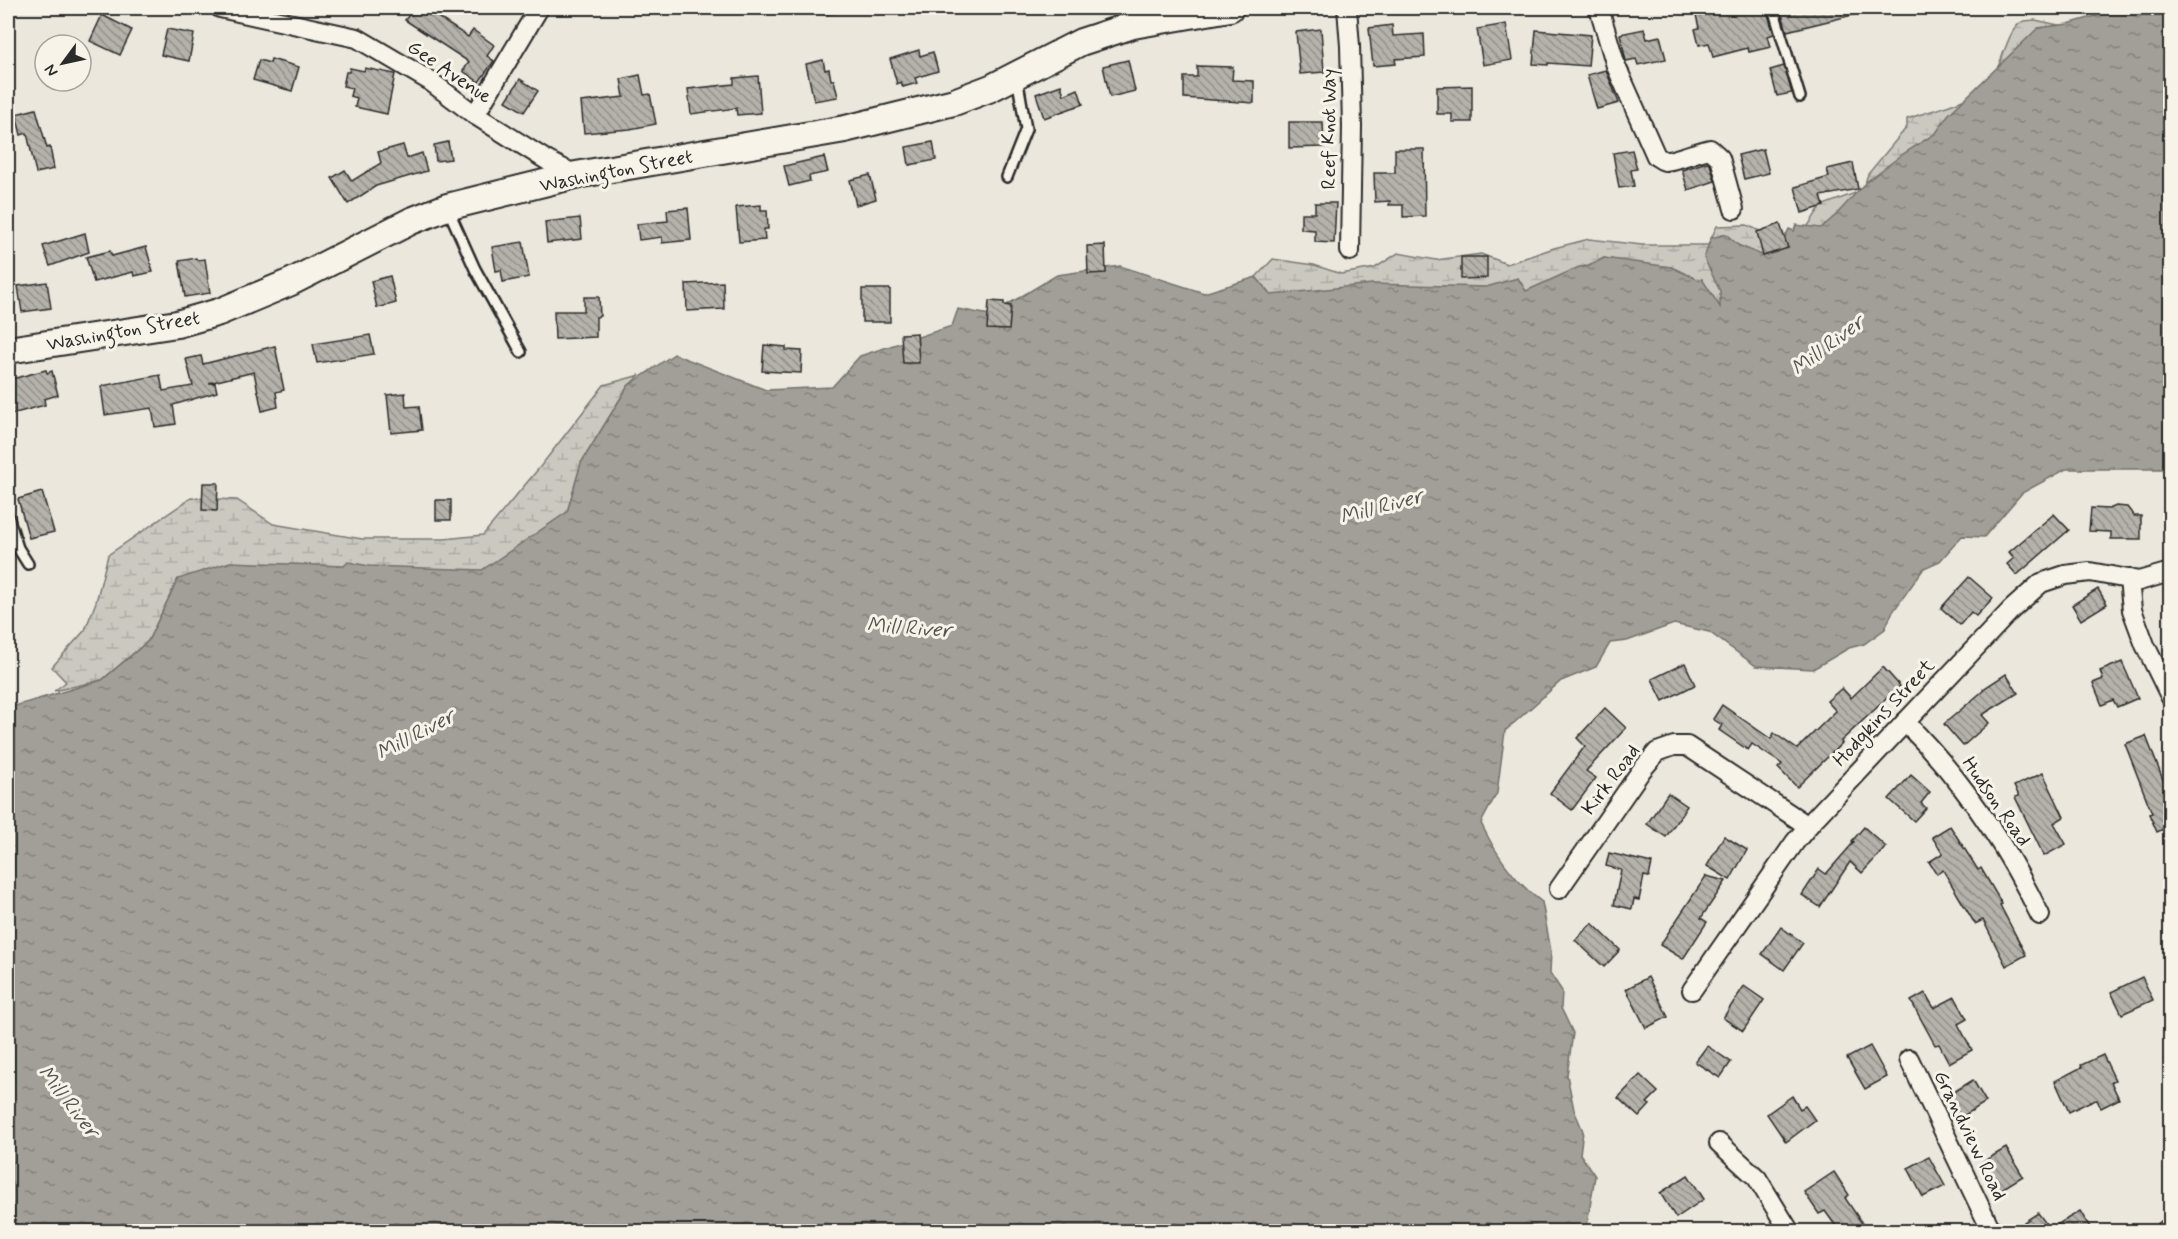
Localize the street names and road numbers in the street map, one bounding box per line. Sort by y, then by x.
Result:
street label: Gee Avenue [401,34,497,111]
street label: Reef Knot Way [1316,69,1343,189]
street label: Washington Street [537,143,696,202]
street label: Washington Street [44,305,202,360]
street label: Hodgkins Street [1827,653,1942,774]
street label: Kirk Road [1576,739,1647,821]
street label: Hudson Road [1955,752,2037,852]
street label: Grandview Road [1926,1066,2013,1205]

